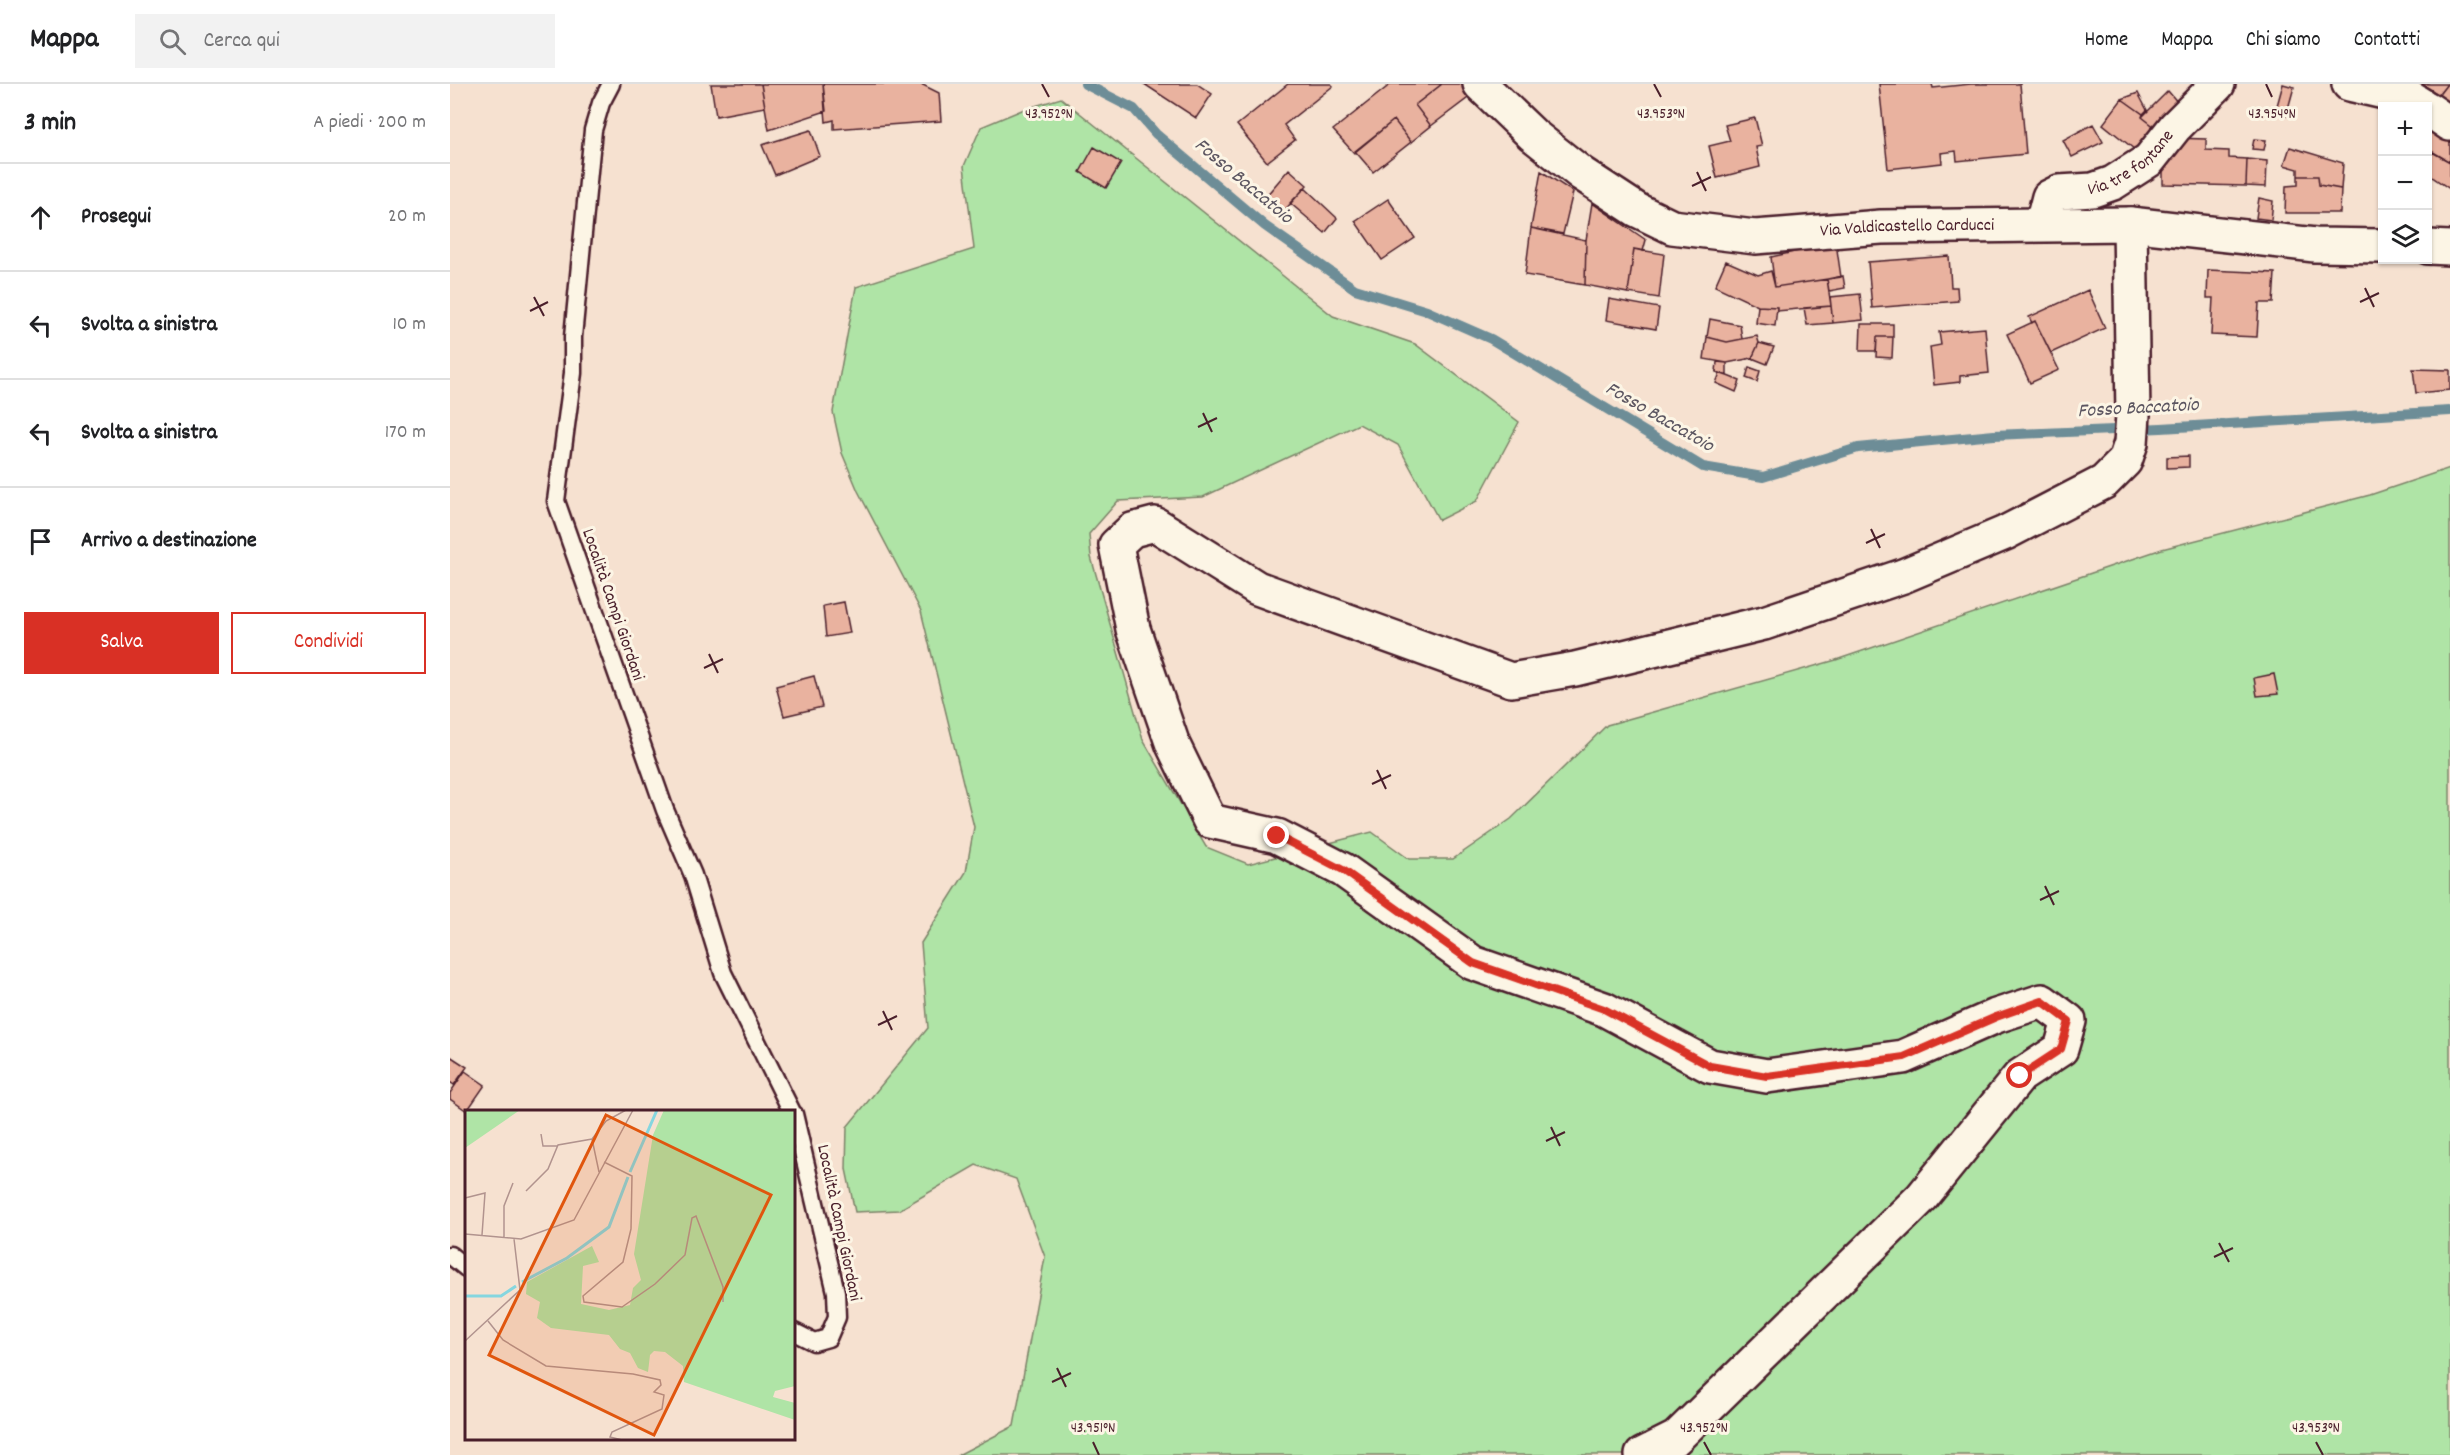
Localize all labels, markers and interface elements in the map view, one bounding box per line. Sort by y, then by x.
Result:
search box [135,14,555,68]
text: Mappa [30,21,99,61]
icon: search [156,25,189,58]
text: Cerca qui [204,26,280,57]
text: Home [2085,26,2128,56]
text: Mappa [2161,26,2213,56]
text: Chi siamo [2246,26,2321,56]
text: Contatti [2354,26,2420,56]
map controls [2378,102,2432,264]
button: + [2378,102,2432,156]
text: 43.952°N [1025,104,1073,126]
text: 43.953°N [1637,104,1685,126]
text: 43.954°N [2248,104,2296,126]
text: 3 min [24,105,76,142]
text: A piedi · 200 m [313,109,426,137]
street label: Via tre fontane [2087,125,2180,203]
water label: Fosso Baccatoio [1188,132,1299,232]
button: − [2378,156,2432,210]
icon: ahead [24,201,57,234]
text: Prosegui [81,202,151,233]
text: 20 m [388,203,426,231]
button: layers [2378,210,2432,264]
street label: Via Valdicastello Carducci [1819,213,1995,244]
icon: left [24,309,57,342]
text: Svolta a sinistra [81,310,217,341]
text: 10 m [392,311,426,339]
water label: Fosso Baccatoio [1599,376,1719,461]
water label: Fosso Baccatoio [2077,392,2200,426]
icon: left [24,417,57,450]
text: Svolta a sinistra [81,418,217,449]
text: 170 m [385,419,426,447]
icon: arrive [24,525,57,558]
text: Arrivo a destinazione [81,526,257,557]
street label: Località Campi Giordani [574,526,650,684]
button: Salva [24,612,219,674]
button: Condividi [231,612,426,674]
route end [1263,822,1289,848]
route start [2006,1062,2032,1088]
inset map [465,1110,795,1440]
street label: Località Campi Giordani [809,1142,867,1304]
text: 43.951°N [1071,1418,1115,1440]
text: 43.952°N [1680,1418,1728,1440]
text: 43.953°N [2292,1418,2340,1440]

